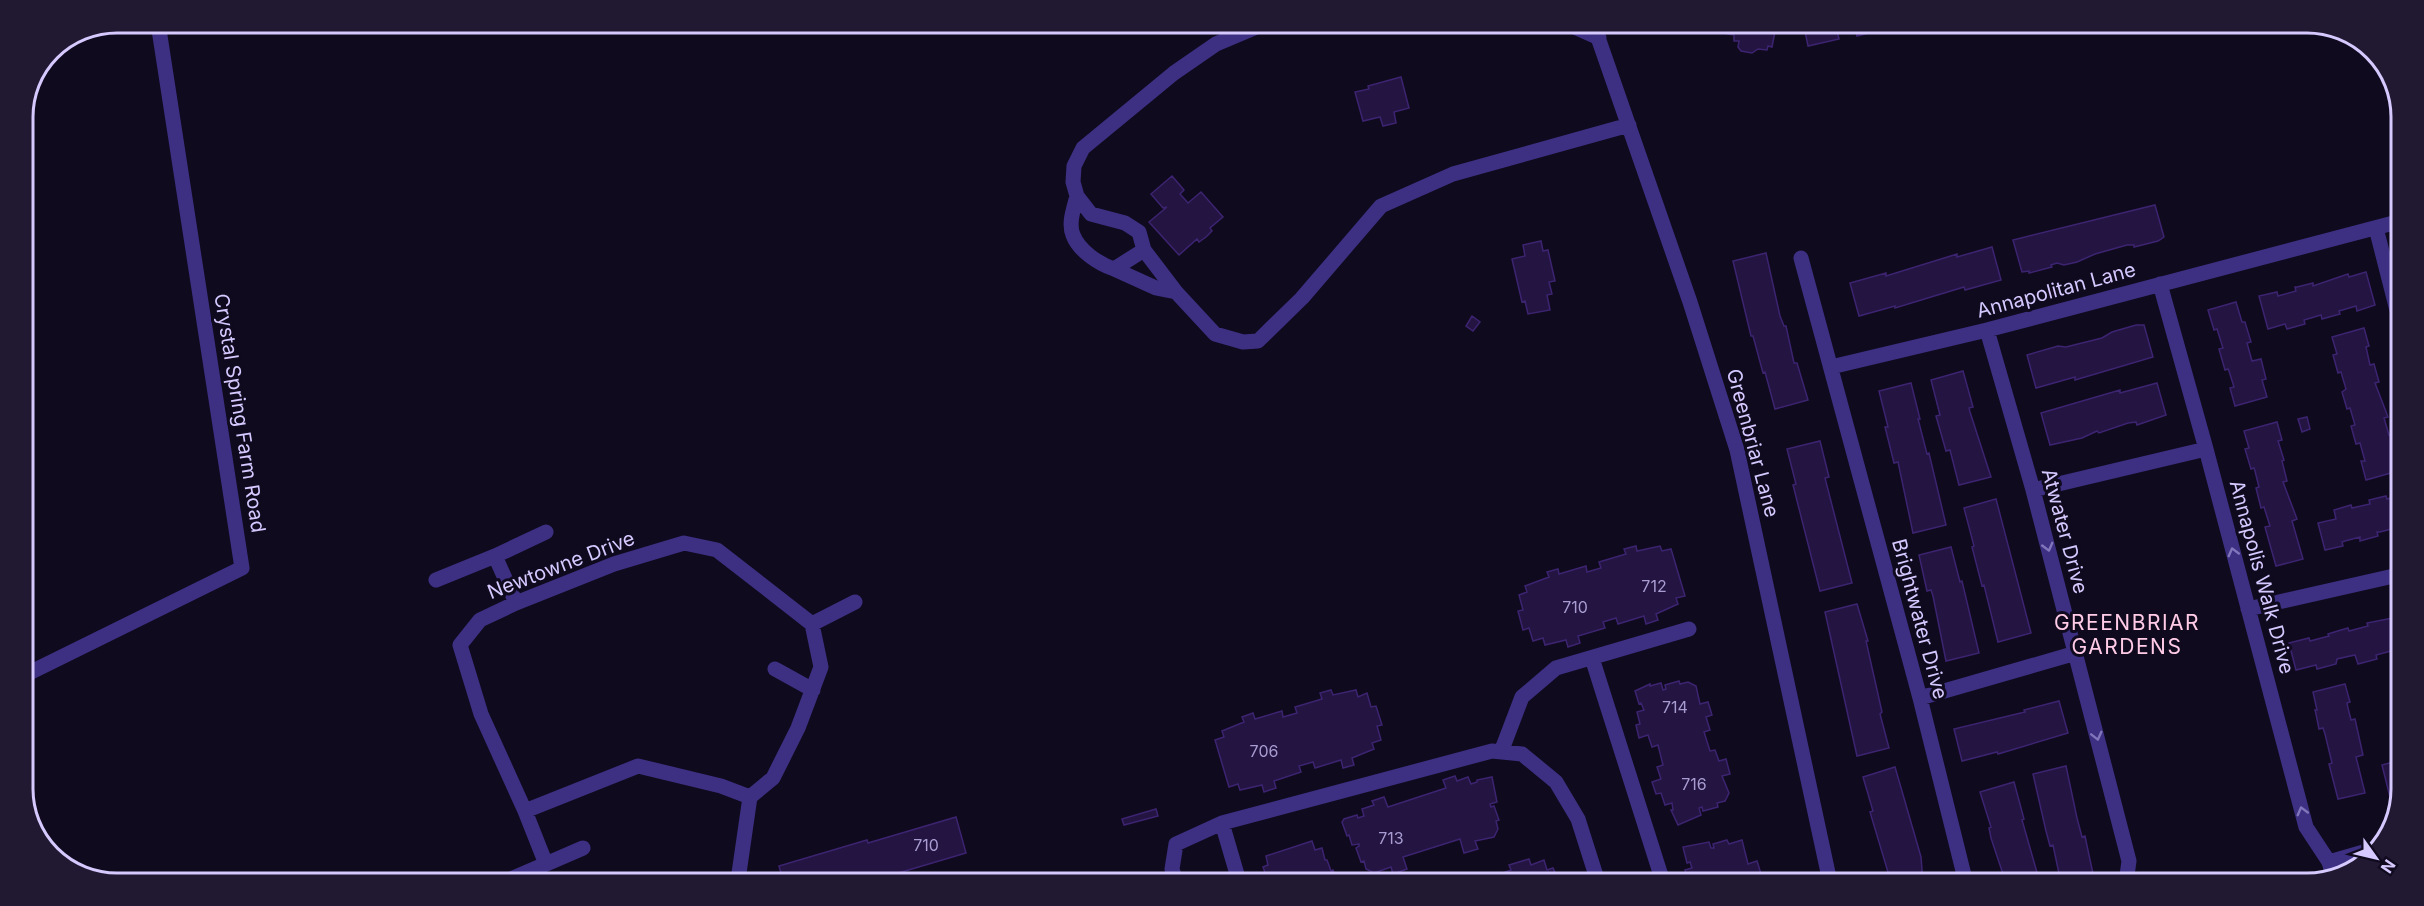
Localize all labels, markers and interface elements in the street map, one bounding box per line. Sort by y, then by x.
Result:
street label: Annapolitan Lane [1974,257,2138,323]
street label: Crystal Spring Farm Road [209,292,271,534]
street label: Greenbriar Lane [1722,366,1784,520]
street label: Atwater Drive [2037,466,2093,596]
street label: Annapolis Walk Drive [2225,477,2299,677]
street label: Newtowne Drive [484,526,638,604]
street label: Brightwater Drive [1887,536,1953,702]
one-way arrow [2041,541,2053,552]
one-way arrow [2228,547,2240,558]
house number: 712 [1641,576,1667,596]
house number: 710 [1562,597,1588,617]
district label: GREENBRIAR GARDENS [2054,610,2200,659]
house number: 714 [1662,697,1688,717]
one-way arrow [2090,731,2103,741]
house number: 706 [1250,741,1278,761]
house number: 716 [1681,774,1707,794]
one-way arrow [2296,806,2309,816]
house number: 713 [1378,828,1404,848]
north arrow [2346,828,2406,888]
house number: 710 [913,835,939,855]
text: N [2377,856,2400,877]

